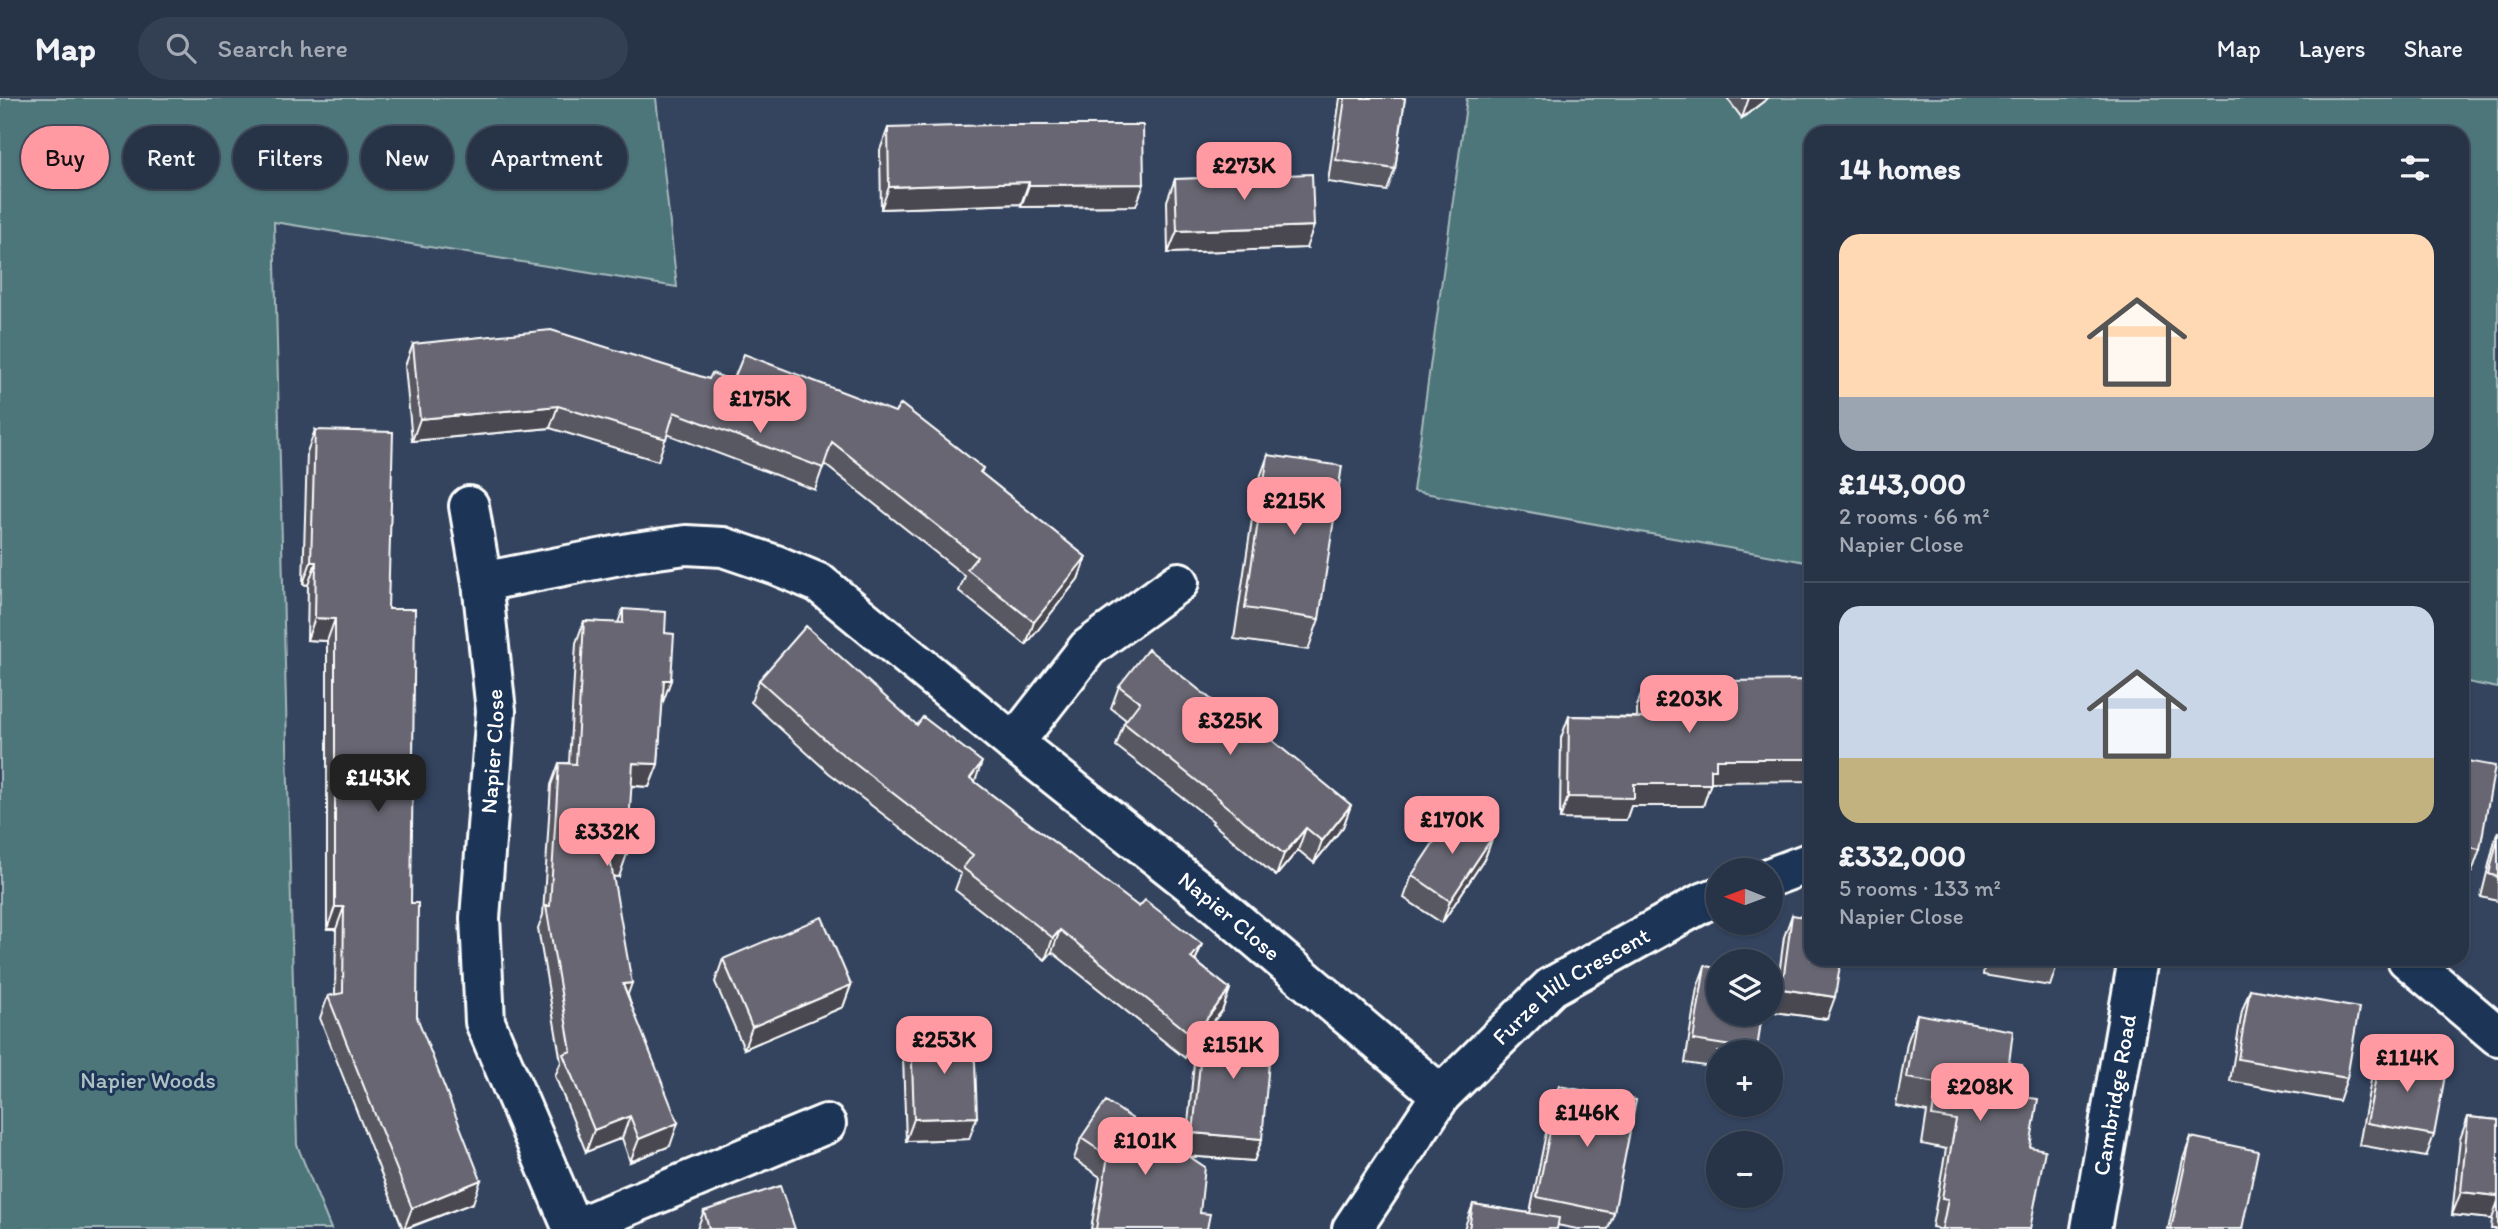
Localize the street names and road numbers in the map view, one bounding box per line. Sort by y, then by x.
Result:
street label: Napier Close [474,688,510,815]
street label: Napier Close [1173,865,1286,967]
street label: Furze Hill Crescent [1486,921,1655,1051]
street label: Cambridge Road [2087,1012,2142,1178]

